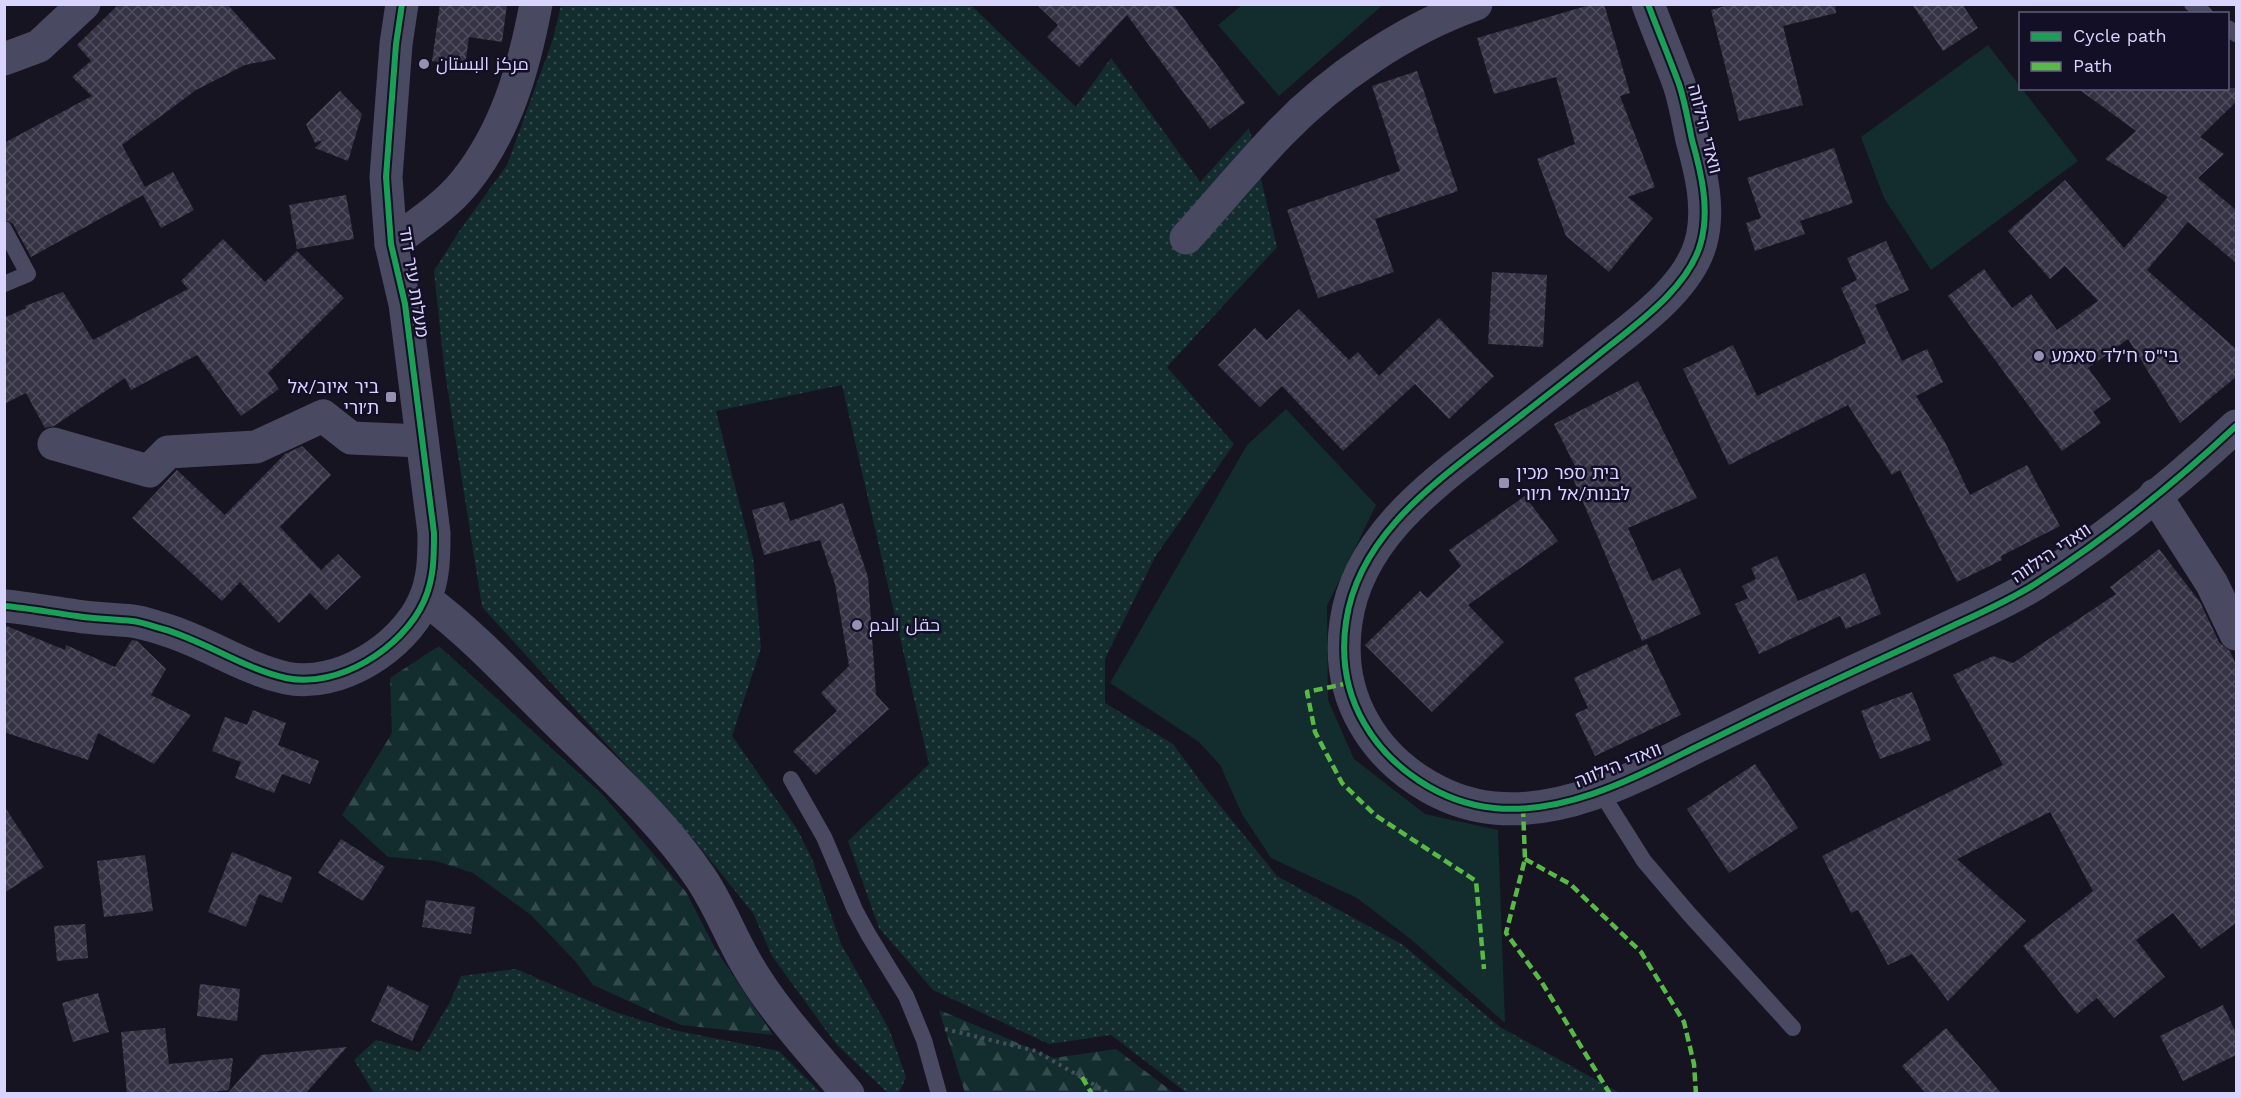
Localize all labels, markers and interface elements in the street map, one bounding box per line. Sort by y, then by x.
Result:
legend [2019,12,2229,90]
text: Cycle path [2073,25,2167,46]
place label: مركز البستان [436,53,529,75]
text: Path [2073,55,2113,76]
marker: مركز البستان [417,57,431,71]
street label: וואדי הילווה [1684,82,1727,176]
street label: מעלות עיר דוד [395,225,434,339]
place label: בי"ס ח'לד סאמע [2051,345,2179,366]
marker: בי"ס ח'לד סאמע [2032,349,2046,363]
place label: ביר איוב/אל ת׳ורי [288,376,379,418]
marker: ביר איוב/אל ת׳ורי [384,390,398,404]
place label: בית ספר מכין לבנות/אל ת׳ורי [1516,462,1630,504]
marker: בית ספר מכין לבנות/אל ת׳ורי [1497,476,1511,490]
street label: וואדי הילווה [2007,518,2095,587]
place label: حقل الدم [869,614,940,637]
marker: حقل الدم [850,618,864,632]
street label: וואדי הילווה [1571,738,1664,791]

